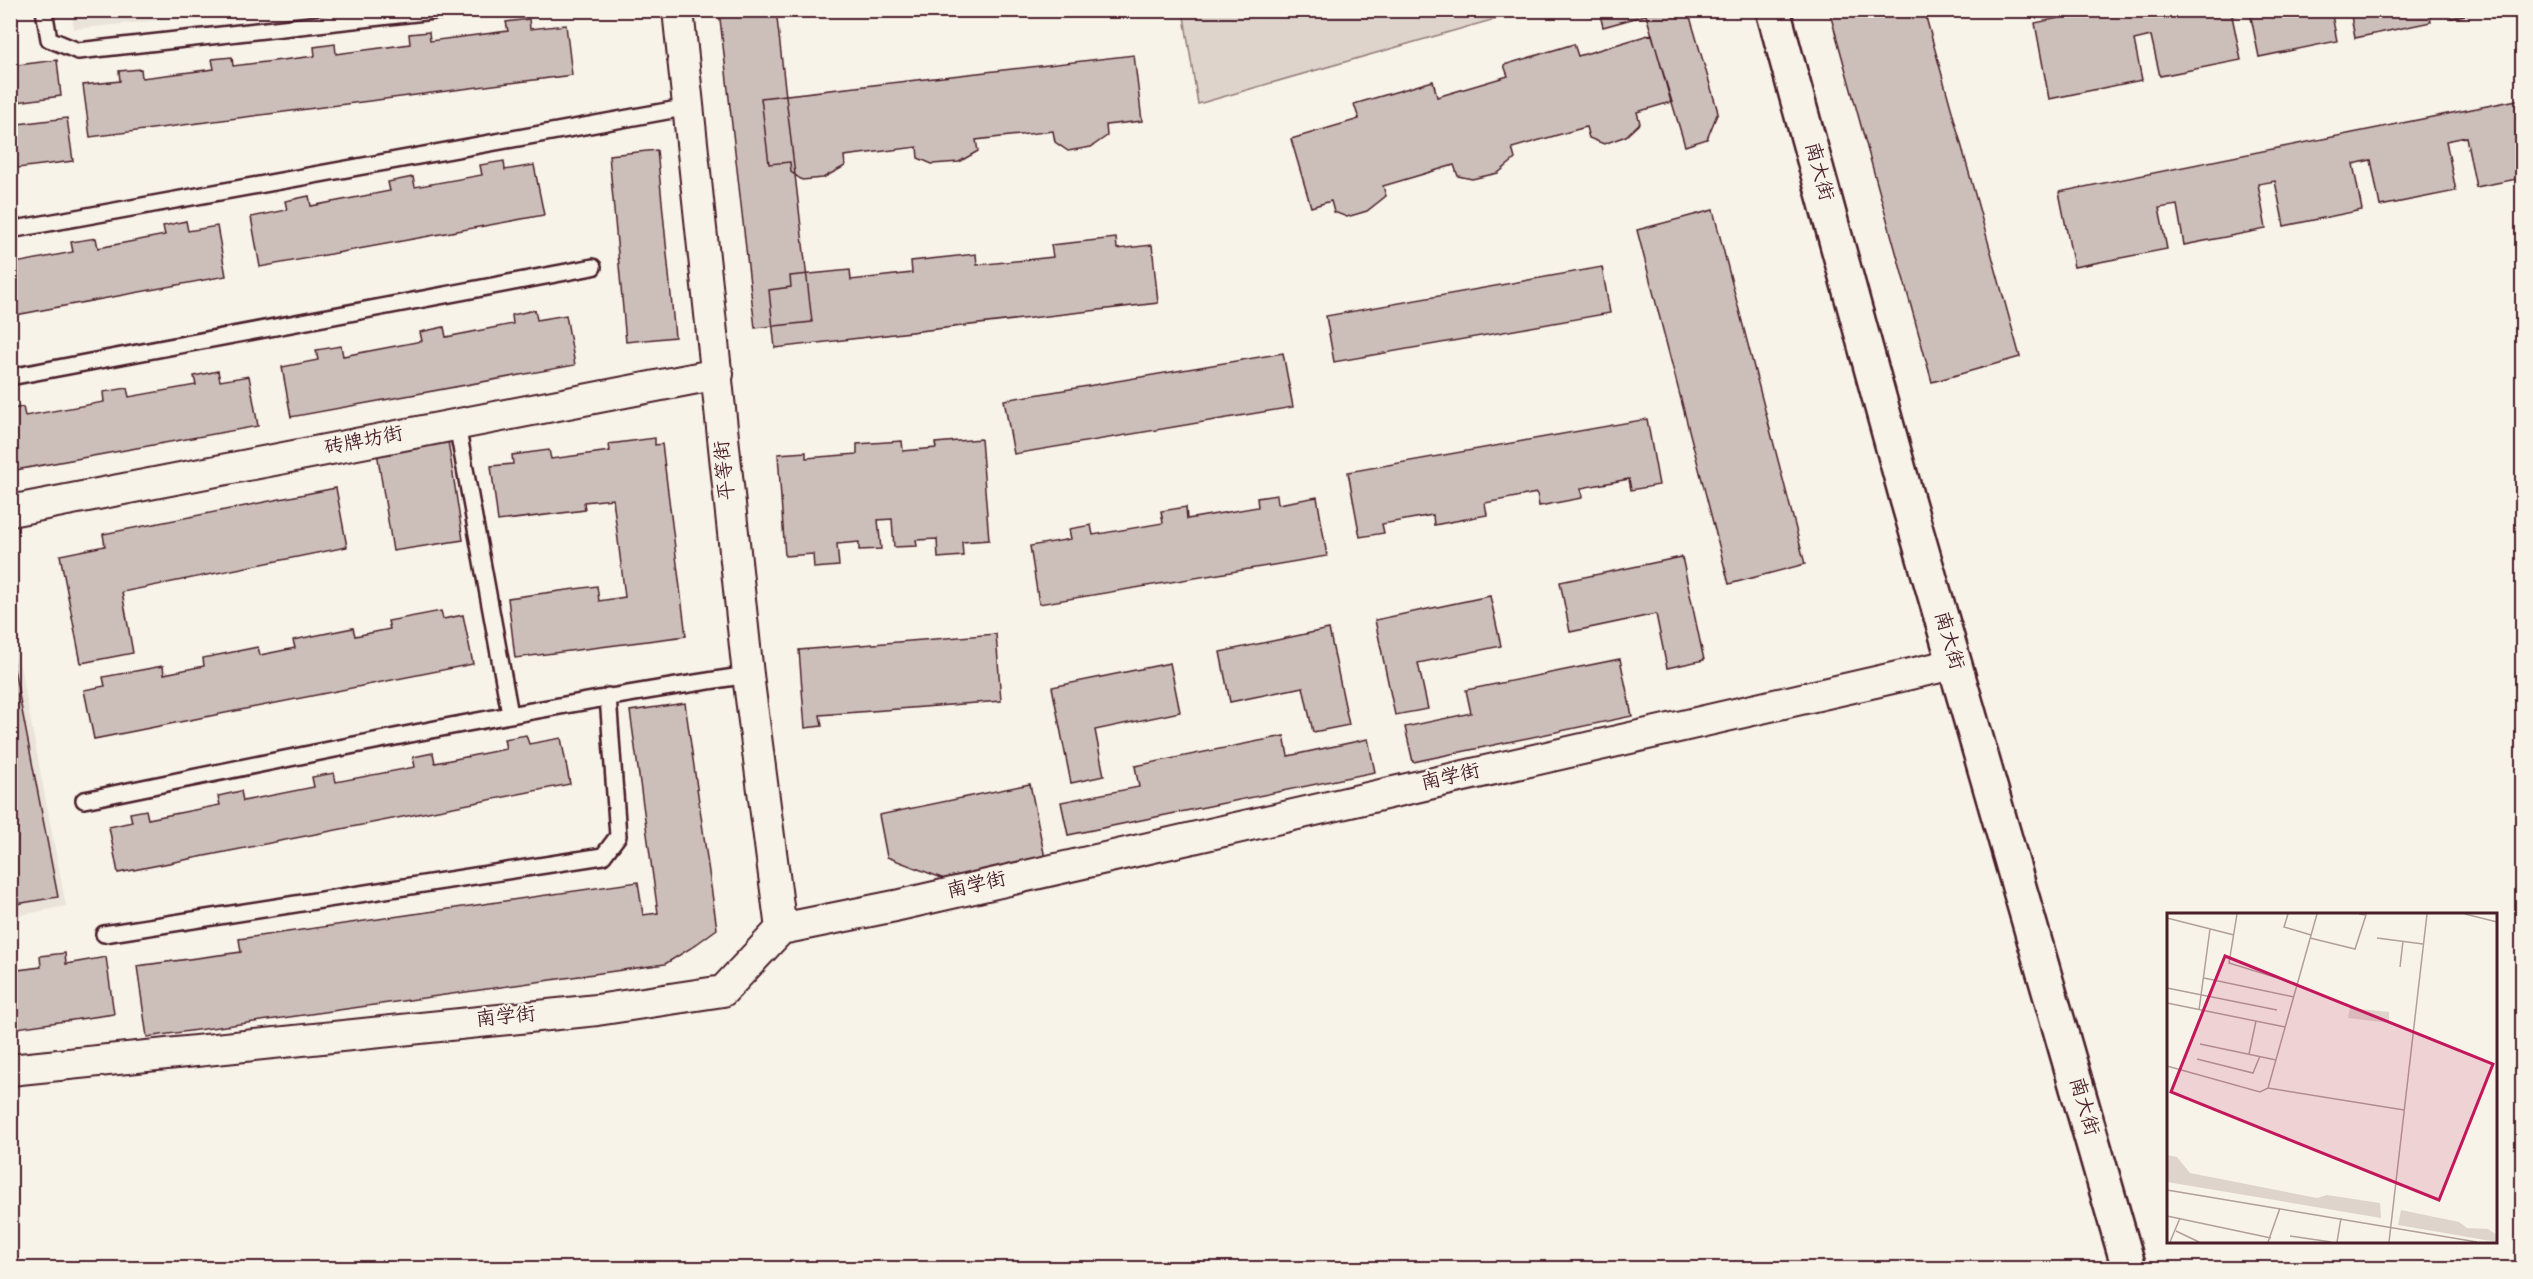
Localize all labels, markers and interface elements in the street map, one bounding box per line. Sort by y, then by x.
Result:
street label: 南大街 [1798,140,1838,204]
street label: 砖牌坊街 [322,422,405,462]
street label: 平等街 [710,439,742,501]
street label: 南大街 [1928,608,1968,673]
street label: 南学街 [1419,759,1483,797]
street label: 南学街 [945,867,1009,905]
inset map [2167,913,2497,1243]
street label: 南学街 [475,1002,537,1034]
street label: 南大街 [2063,1074,2103,1139]

